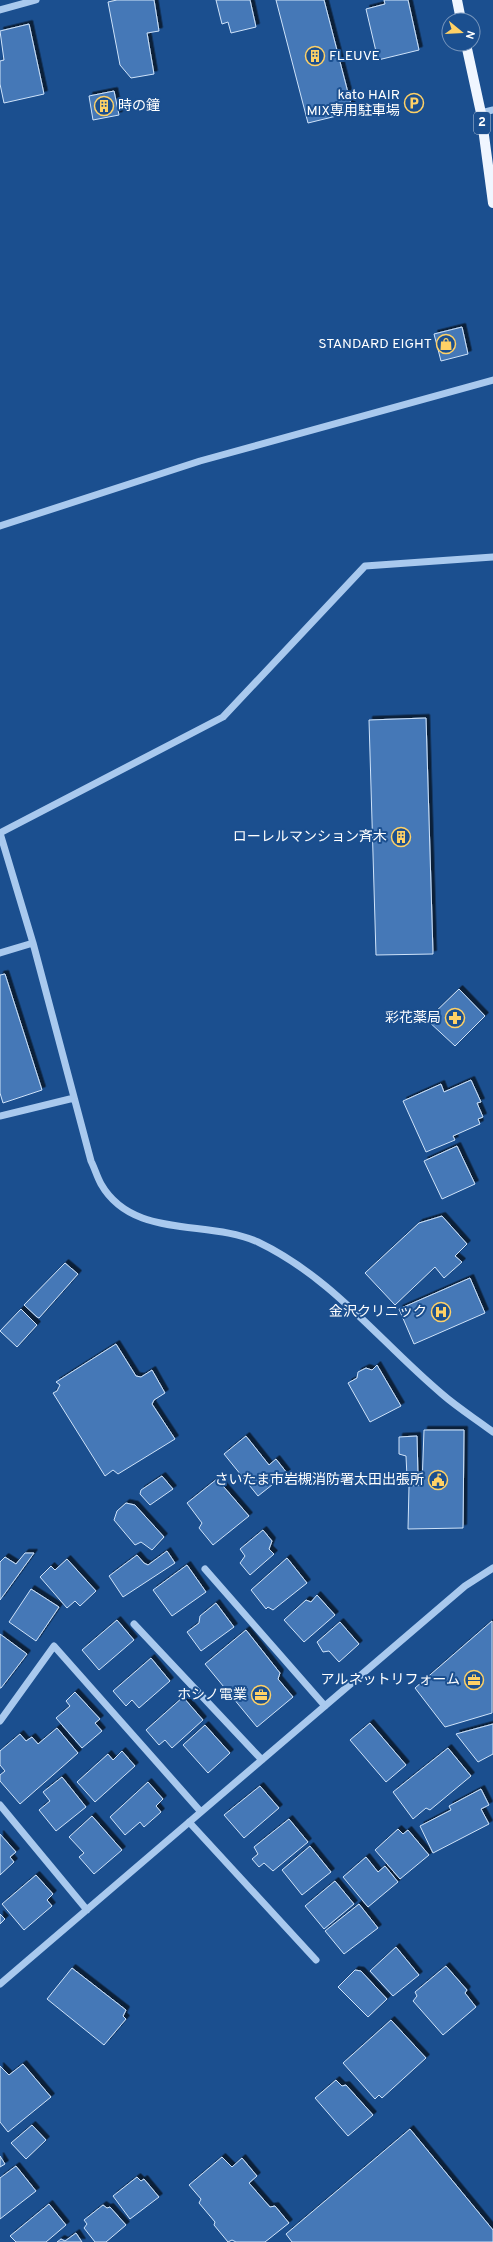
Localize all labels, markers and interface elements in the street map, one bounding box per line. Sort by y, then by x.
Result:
north arrow [441,12,481,52]
text: N [462,29,477,41]
building icon: FLEUVE [304,45,326,67]
place label: FLEUVE [329,48,380,65]
place label: kato HAIR MIX専用駐車場 [306,87,400,120]
parking icon: kato HAIR MIX専用駐車場 [403,92,425,114]
building icon: 時の鐘 [93,95,115,117]
place label: 時の鐘 [118,97,160,115]
road number: 2 [474,112,490,134]
shop icon: STANDARD EIGHT [435,333,457,355]
place label: STANDARD EIGHT [318,336,432,353]
building icon: ローレルマンション斉木 [390,826,412,848]
place label: ローレルマンション斉木 [233,829,387,846]
pharmacy icon: 彩花薬局 [444,1007,466,1029]
place label: 彩花薬局 [385,1010,441,1027]
hospital icon: 金沢クリニック [430,1301,452,1323]
place label: 金沢クリニック [329,1304,427,1321]
public building icon: さいたま市岩槻消防署太田出張所 [427,1469,449,1491]
place label: さいたま市岩槻消防署太田出張所 [214,1472,424,1489]
office icon: アルネットリフォーム [463,1669,485,1691]
place label: アルネットリフォーム [321,1672,460,1689]
office icon: ホシノ電業 [250,1684,272,1706]
place label: ホシノ電業 [177,1687,247,1704]

